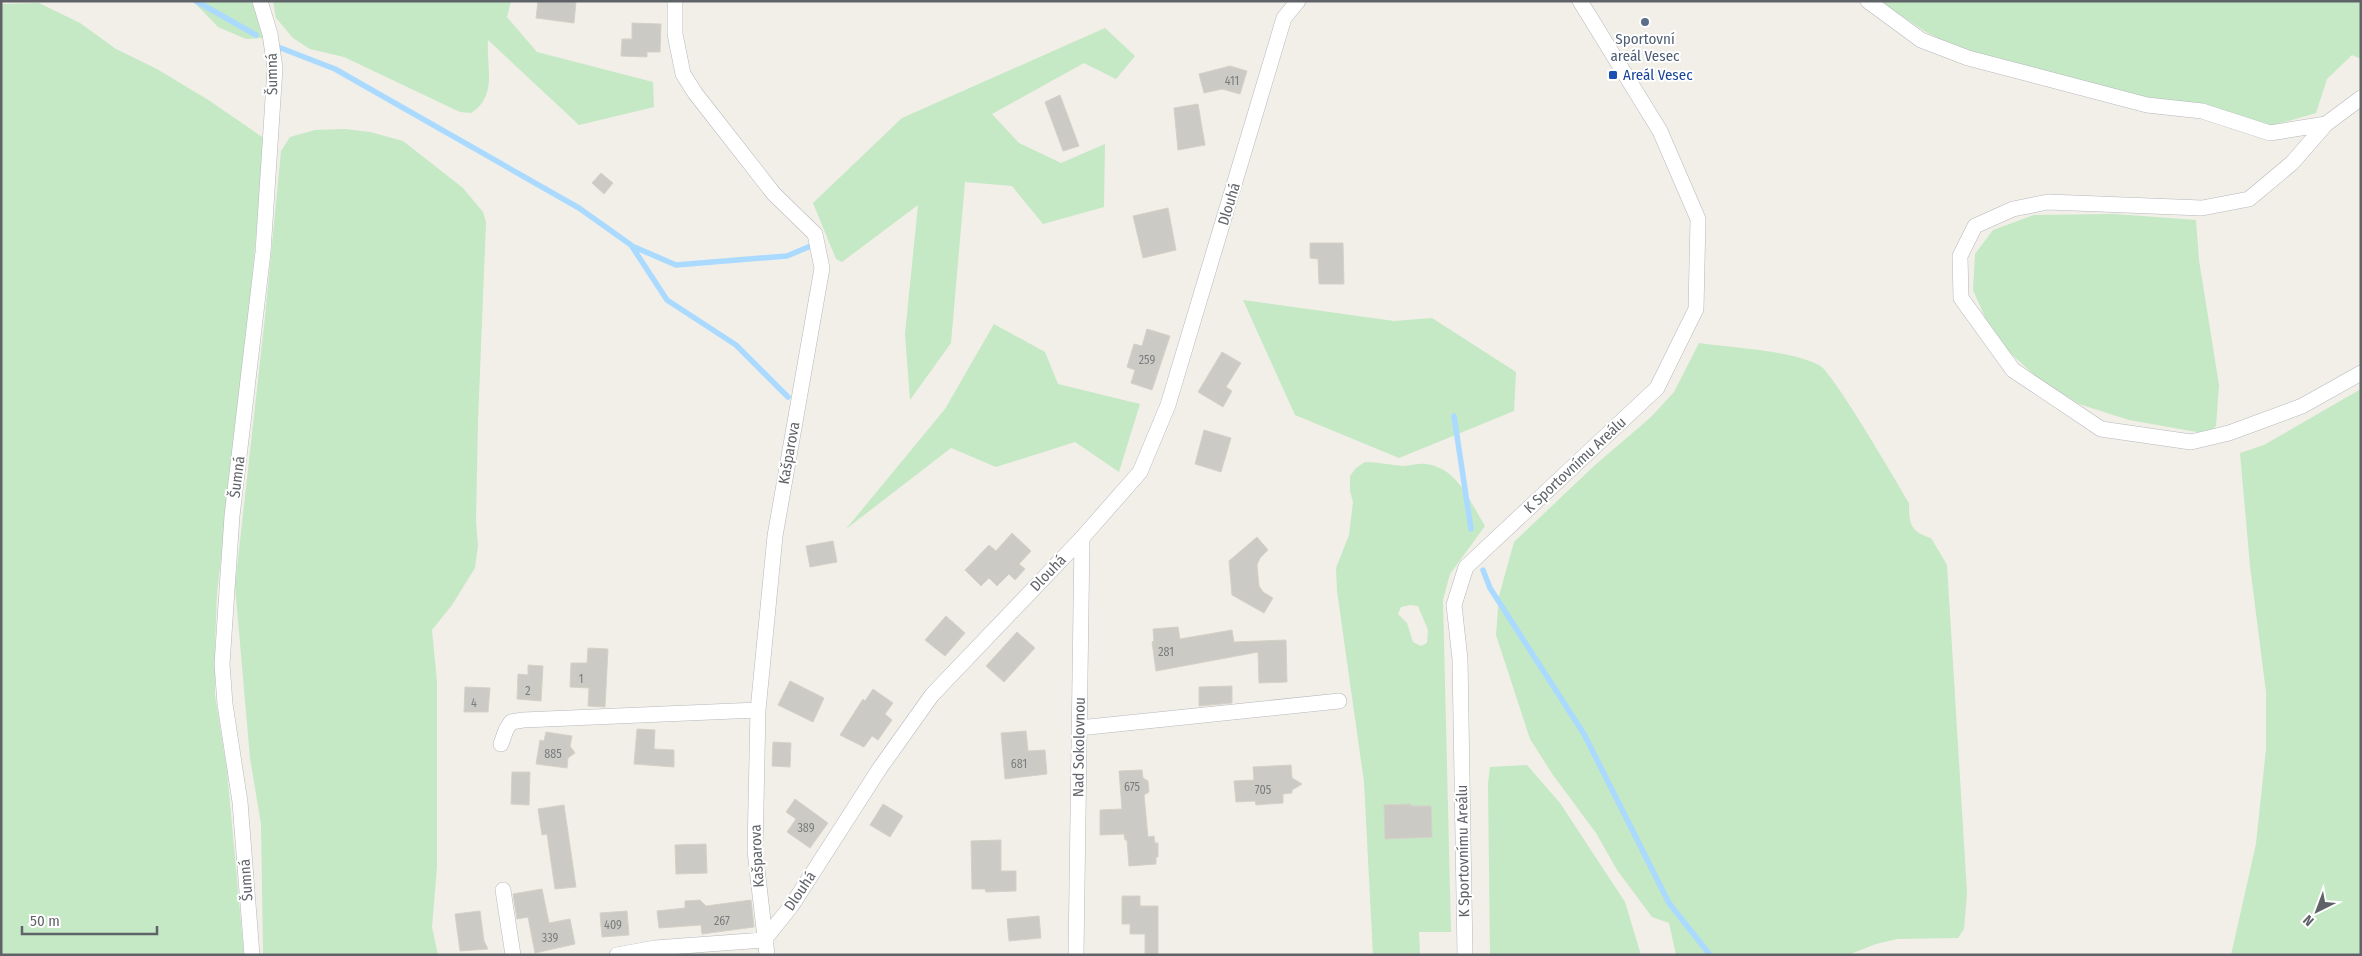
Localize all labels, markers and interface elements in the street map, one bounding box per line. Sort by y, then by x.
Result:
marker: Sportovní areál Vesec [1639,16,1651,28]
place label: Sportovní areál Vesec [1610,30,1680,65]
street label: Šumná [263,53,281,95]
place label: Areál Vesec [1623,66,1693,84]
marker: Areál Vesec [1607,69,1619,81]
house number: 411 [1225,74,1239,88]
street label: Dlouhá [1214,181,1244,227]
house number: 259 [1139,353,1155,367]
street label: K Sportovnímu Areálu [1520,413,1630,517]
street label: Kašparova [775,420,803,486]
street label: Šumná [226,455,248,499]
street label: Dlouhá [1026,551,1070,595]
house number: 281 [1158,645,1174,659]
house number: 1 [579,672,583,686]
house number: 2 [525,684,531,698]
house number: 4 [471,696,477,710]
street label: Nad Sokolovnou [1069,697,1089,797]
house number: 885 [544,747,562,761]
house number: 681 [1011,757,1027,771]
house number: 675 [1124,780,1140,794]
house number: 705 [1255,783,1272,797]
street label: K Sportovnímu Areálu [1453,784,1473,918]
house number: 389 [797,821,815,835]
street label: Kašparova [746,824,768,888]
street label: Šumná [236,858,256,902]
street label: Dlouhá [780,868,820,914]
north arrow [2292,886,2342,936]
scale bar [22,904,158,936]
text: N [2300,911,2317,929]
text: 50 m [30,912,60,930]
house number: 267 [714,914,730,928]
house number: 409 [604,918,622,932]
house number: 339 [542,931,558,945]

